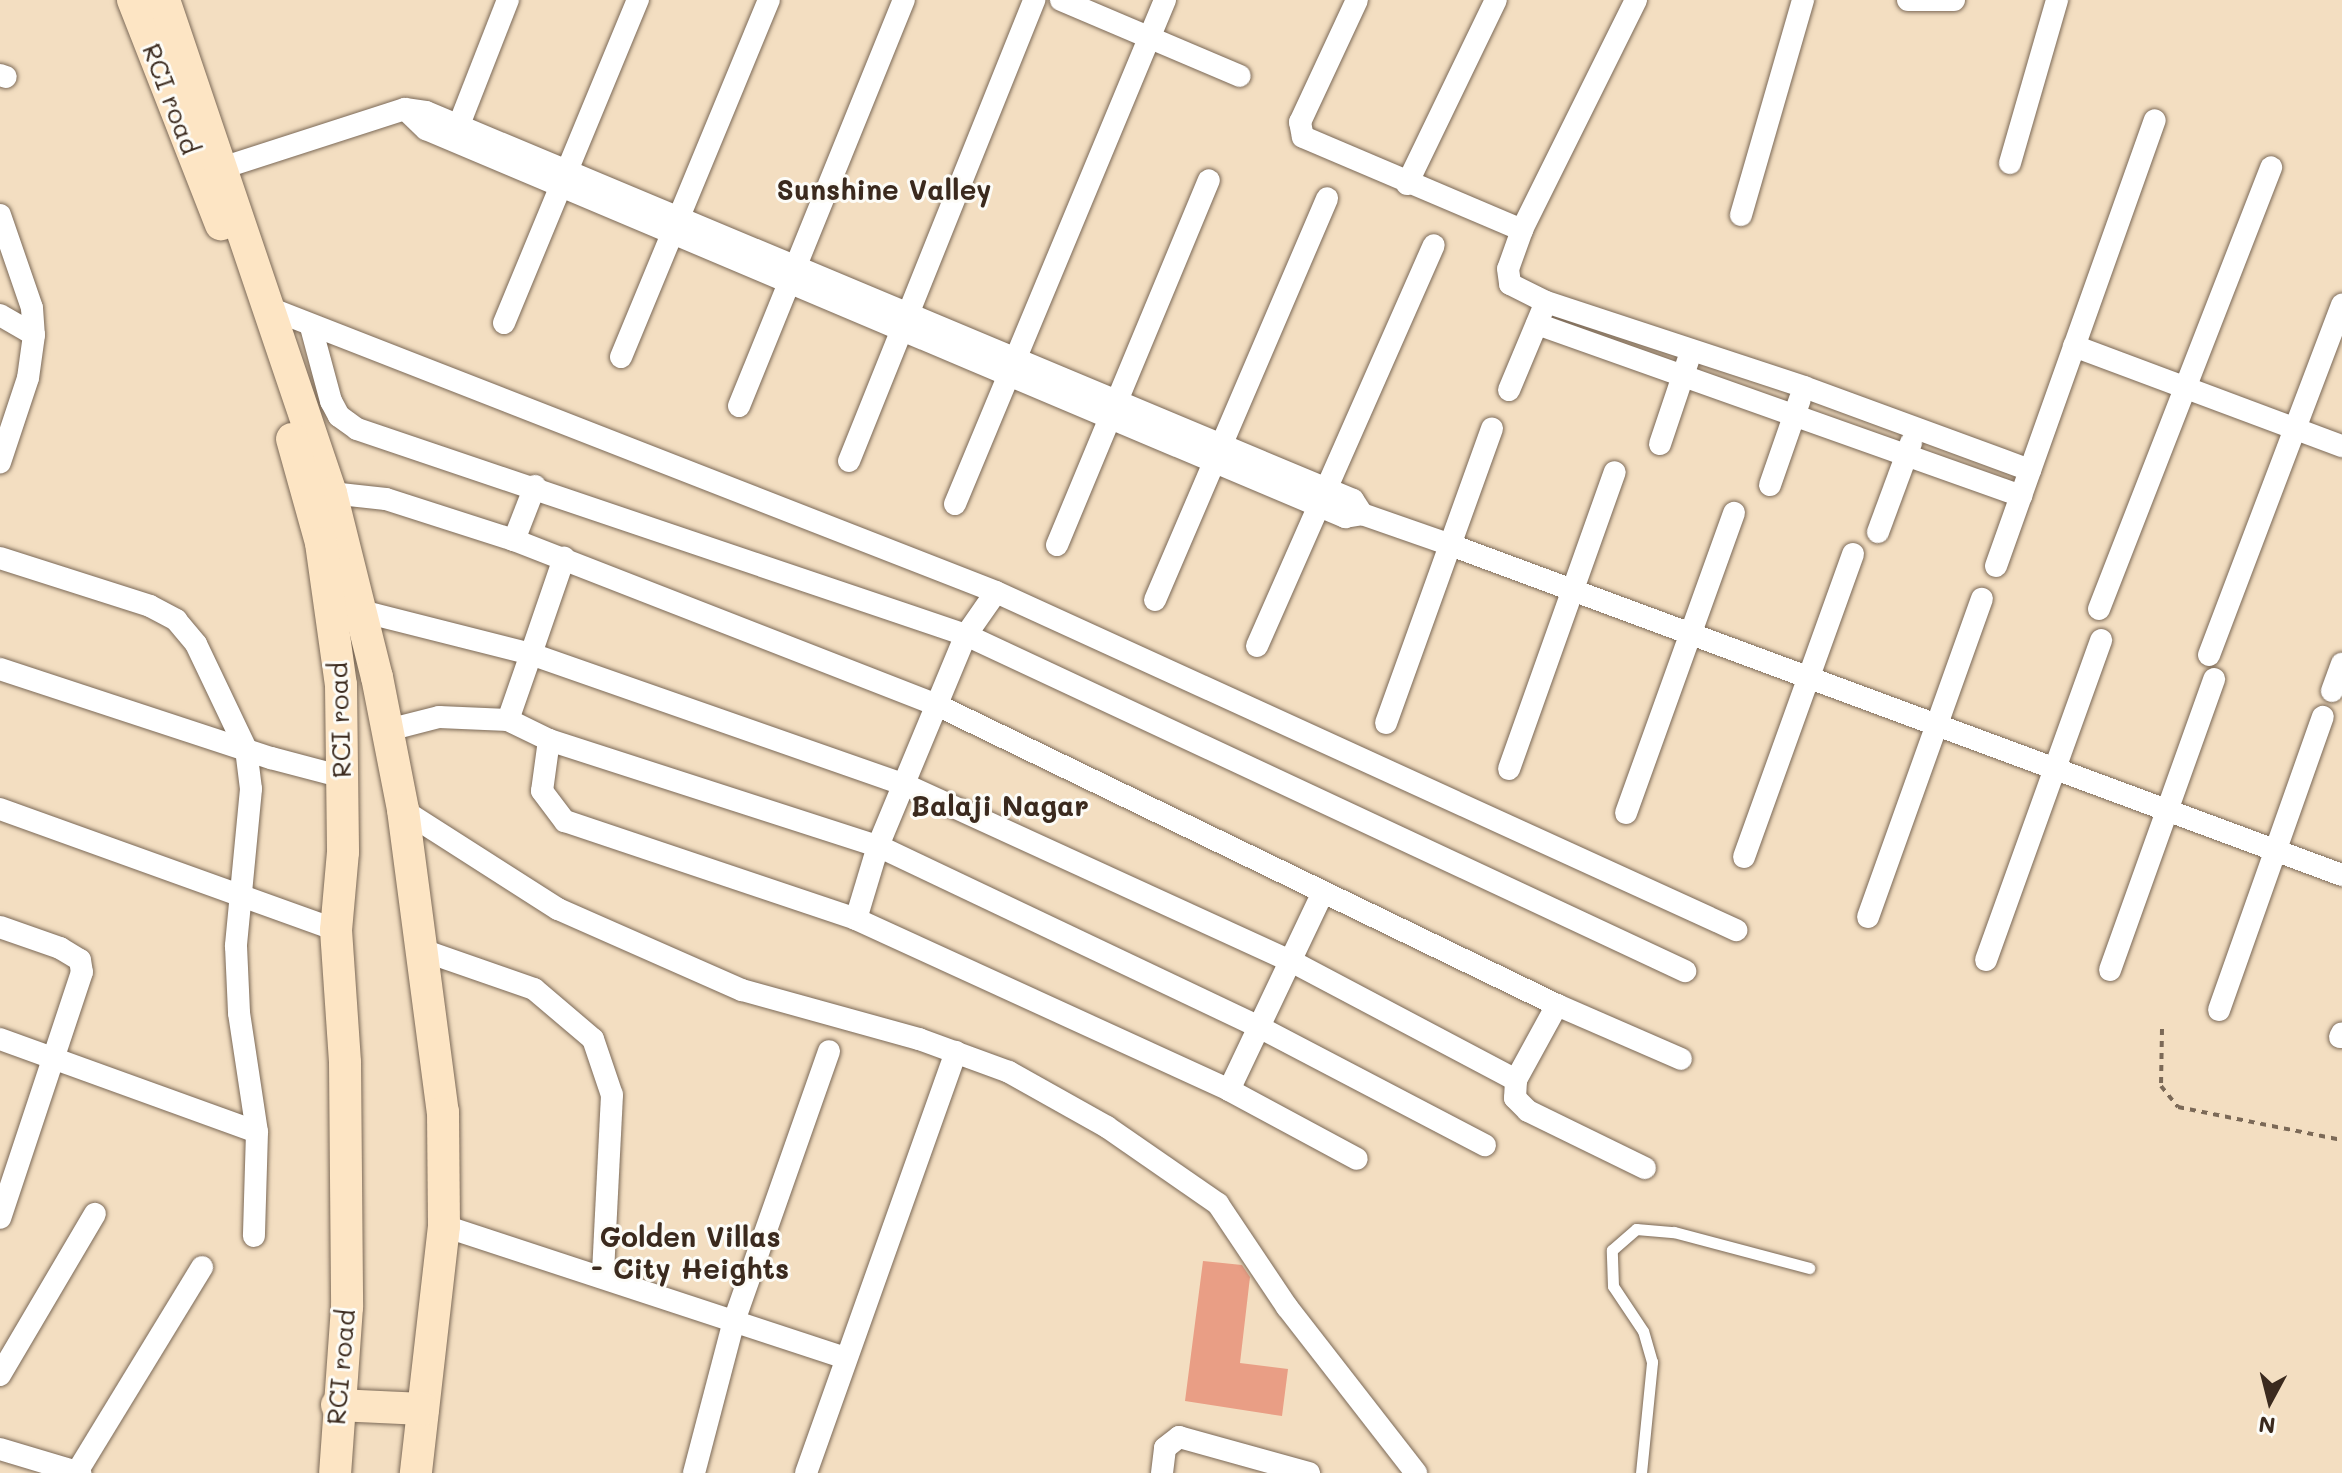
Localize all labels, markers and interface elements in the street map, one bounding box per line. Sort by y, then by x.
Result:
street label: RCI road [136,39,206,159]
district label: Sunshine Valley [776,172,992,206]
street label: RCI road [322,661,358,779]
district label: Balaji Nagar [911,788,1089,822]
district label: Golden Villas - City Heights [591,1219,789,1285]
street label: RCI road [320,1308,362,1426]
north arrow [2230,1361,2310,1441]
text: N [2257,1410,2277,1441]

